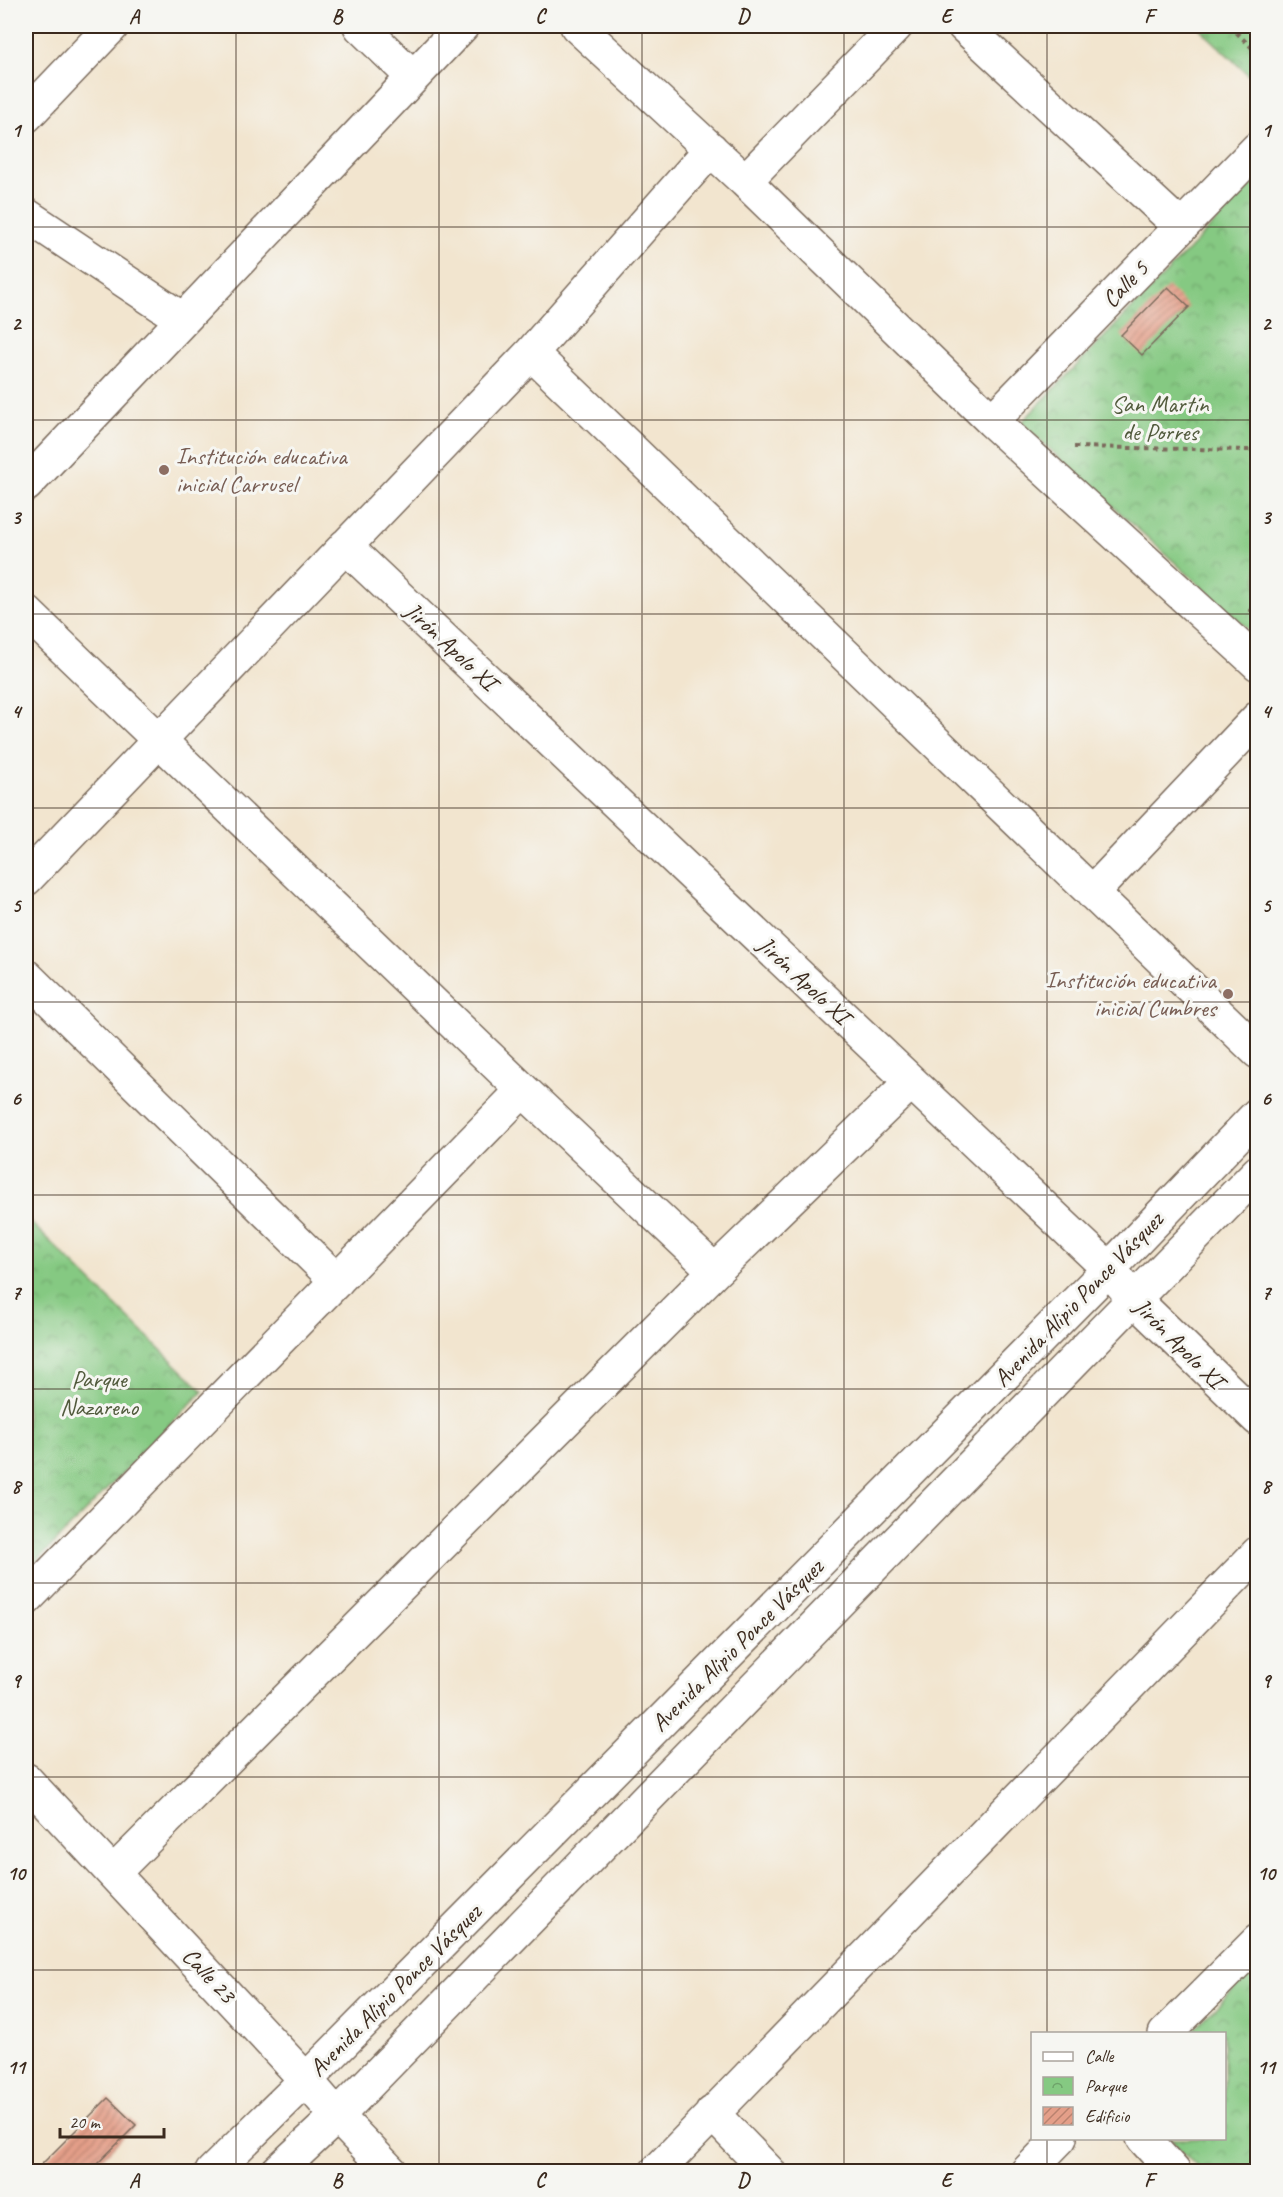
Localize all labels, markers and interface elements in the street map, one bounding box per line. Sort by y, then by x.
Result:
text: A [129,4,141,29]
text: B [332,4,344,29]
text: C [535,4,547,29]
text: D [737,4,751,29]
text: E [941,4,955,29]
text: F [1144,4,1158,29]
text: 1 [12,118,23,143]
text: 1 [1262,118,1273,143]
street label: Calle 5 [1095,253,1155,314]
text: 2 [12,311,23,336]
text: 2 [1262,311,1273,336]
park label: San Martín de Porres [1111,389,1210,447]
place label: Institución educativa inicial Carrusel [176,441,348,499]
marker: Institución educativa inicial Carrusel [157,463,171,477]
text: 3 [12,505,23,530]
text: 3 [1262,505,1273,530]
street label: Jirón Apolo XI [398,595,507,700]
text: 4 [12,699,24,724]
text: 4 [1262,699,1274,724]
text: 5 [12,893,23,918]
text: 5 [1262,893,1273,918]
street label: Jirón Apolo XI [751,929,860,1034]
place label: Institución educativa inicial Cumbres [1045,965,1219,1023]
marker: Institución educativa inicial Cumbres [1221,987,1235,1001]
text: 6 [11,1086,22,1111]
text: 6 [1261,1086,1272,1111]
street label: Avenida Alipio Ponce Vásquez [987,1204,1170,1393]
text: 7 [12,1280,23,1305]
text: 7 [1262,1280,1273,1305]
street label: Jirón Apolo XI [1127,1291,1234,1398]
park label: Parque Nazareno [60,1364,139,1422]
text: 8 [12,1474,24,1499]
text: 8 [1262,1474,1274,1499]
street label: Avenida Alipio Ponce Vásquez [644,1551,831,1738]
text: 9 [12,1668,23,1693]
text: 9 [1262,1668,1273,1693]
text: 10 [7,1861,27,1886]
text: 10 [1257,1861,1277,1886]
street label: Avenida Alipio Ponce Vásquez [302,1896,489,2083]
street label: Calle 23 [176,1941,244,2011]
legend [1031,2032,1226,2140]
text: Calle [1085,2045,1114,2067]
text: 11 [7,2055,27,2080]
text: 11 [1257,2055,1277,2080]
text: Parque [1085,2075,1127,2097]
scale bar [60,2101,164,2139]
text: Edificio [1085,2105,1131,2127]
text: 20 m [69,2111,102,2133]
text: A [129,2168,141,2193]
text: B [332,2168,344,2193]
text: C [535,2168,547,2193]
text: D [737,2168,751,2193]
text: E [941,2168,955,2193]
text: F [1144,2168,1158,2193]

